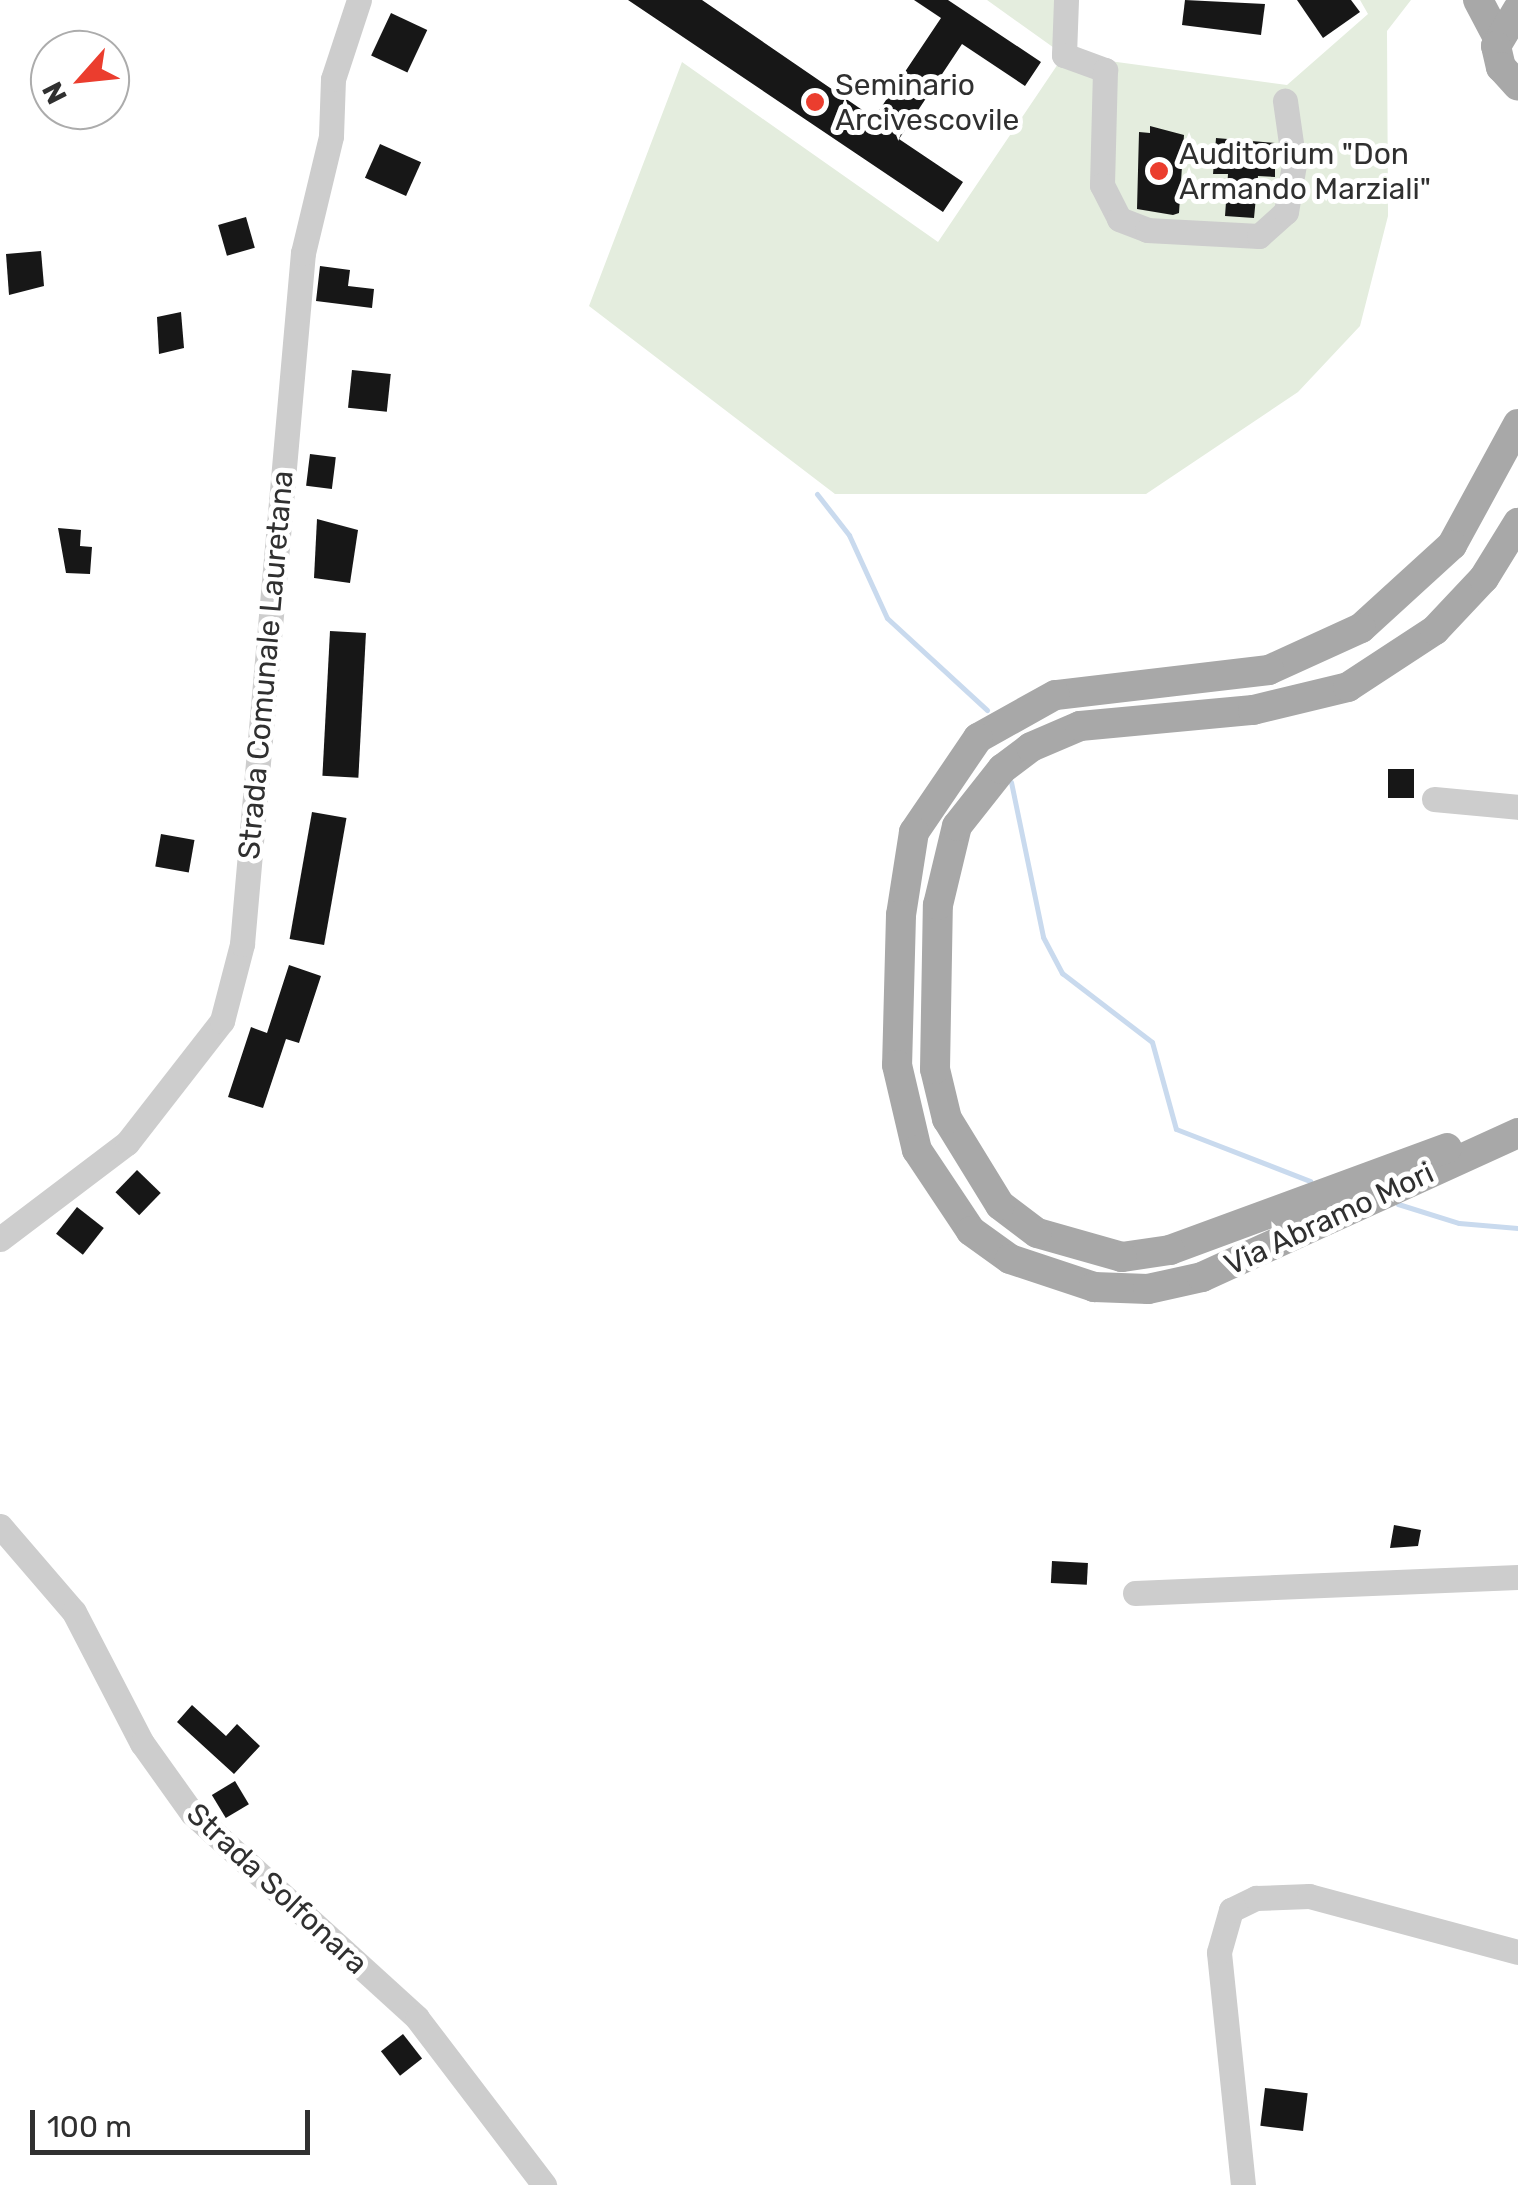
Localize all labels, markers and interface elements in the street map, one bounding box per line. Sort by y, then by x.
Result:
north arrow [30,30,130,130]
place label: Seminario Arcivescovile [835,67,1019,138]
text: N [35,76,74,109]
marker: Seminario Arcivescovile [804,91,826,113]
place label: Auditorium "Don Armando Marziali" [1179,136,1431,206]
marker: Auditorium "Don Armando Marziali" [1148,160,1170,182]
street label: Strada Comunale Lauretana [231,469,301,861]
street label: Via Abramo Mori [1218,1155,1440,1283]
street label: Strada Solfonara [179,1796,375,1982]
scale bar [35,2090,315,2152]
text: 100 m [47,2109,132,2145]

